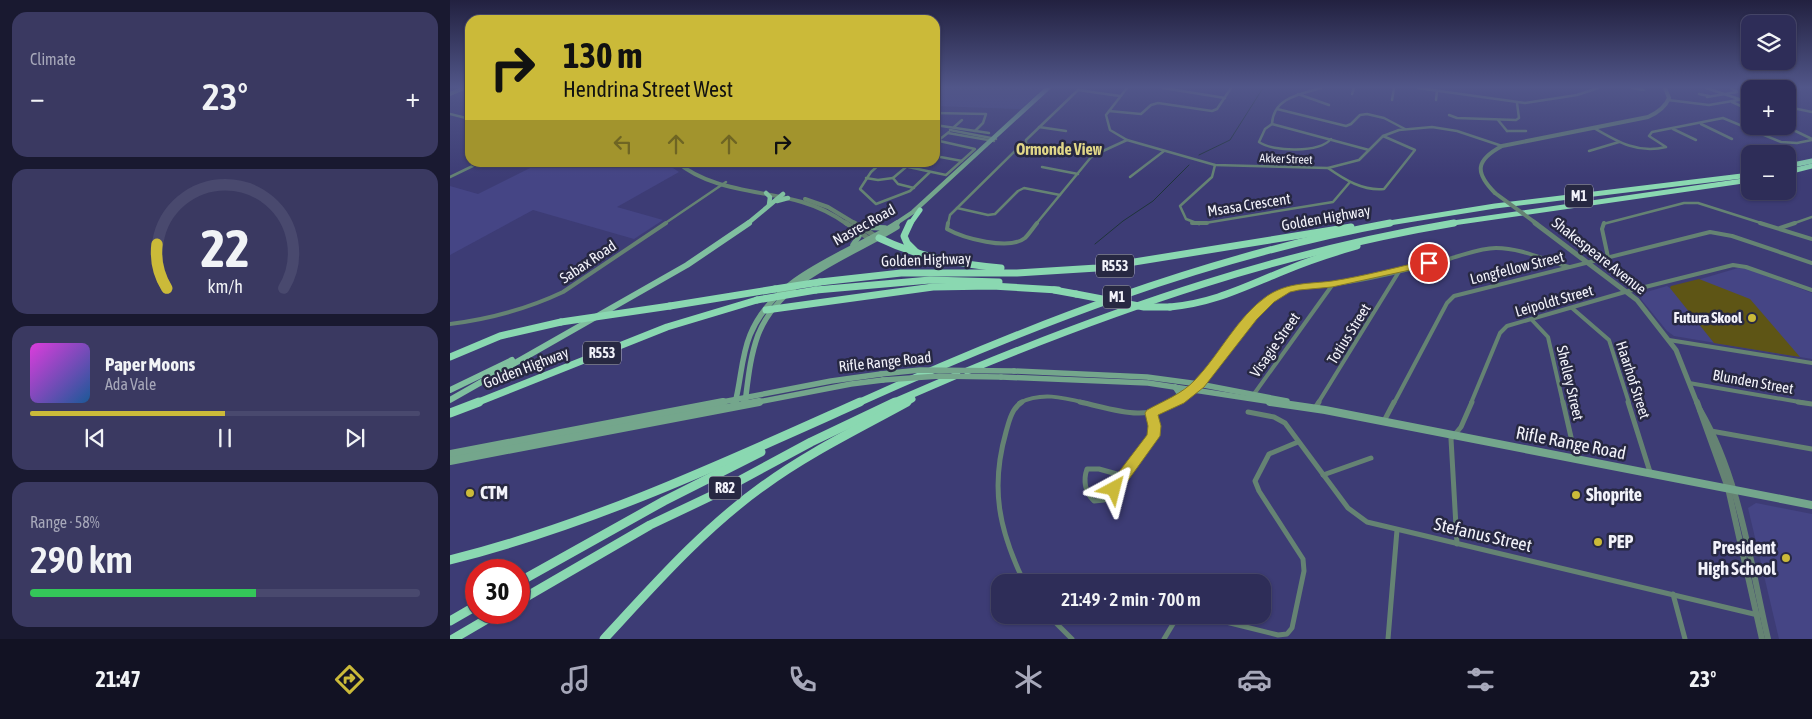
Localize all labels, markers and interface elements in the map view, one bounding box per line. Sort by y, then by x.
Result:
map controls [1741,15,1796,200]
button: layers [1741,15,1796,70]
icon: right [480,35,545,100]
text: 130 m [563,35,642,75]
text: Climate [30,50,76,68]
text: 23° [202,75,248,118]
text: Hendrina Street West [563,76,733,102]
button: + [1741,80,1796,135]
text: − [30,81,45,113]
text: + [405,81,420,113]
icon: left [609,130,637,158]
icon: ahead [662,130,690,158]
icon: ahead [715,130,743,158]
icon: right [768,130,796,158]
district label: Ormonde View [1016,140,1102,158]
button: − [1741,145,1796,200]
street label: Akker Street [1259,151,1313,167]
road number: M1 [1565,185,1593,208]
street label: Msasa Crescent [1206,190,1292,219]
street label: Nasrec Road [830,201,898,249]
street label: Golden Highway [1280,201,1372,234]
street label: Shakespeare Avenue [1549,214,1650,298]
text: 22 [201,218,249,278]
street label: Sabax Road [556,237,619,287]
pin [1408,242,1450,284]
street label: Longfellow Street [1468,248,1566,287]
street label: Golden Highway [881,249,971,270]
icon: arrive [1415,249,1443,277]
road number: R553 [1096,255,1134,278]
text: km/h [207,276,243,297]
street label: Leipoldt Street [1513,281,1595,320]
road number: M1 [1103,286,1131,308]
street label: Totius Street [1323,300,1374,367]
street label: Visagie Street [1246,309,1303,380]
place label: Futura Skool [1673,309,1743,326]
marker: Futura Skool [1746,312,1758,324]
street label: Haarhof Street [1613,339,1654,421]
road number: R553 [583,342,621,364]
street label: Golden Highway [481,343,571,392]
street label: Shelley Street [1554,344,1587,422]
street label: Rifle Range Road [838,348,932,375]
text: Paper Moons [105,353,195,375]
street label: Blunden Street [1711,366,1795,397]
text: Ada Vale [105,375,156,393]
street label: Rifle Range Road [1514,422,1628,463]
icon: previous [81,424,109,452]
icon: pause [211,424,239,452]
icon: next [341,424,369,452]
position arrow [1087,462,1139,514]
road number: R82 [709,476,741,499]
place label: CTM [480,482,508,503]
place label: Shoprite [1586,484,1642,505]
marker: CTM [464,487,476,499]
marker: Shoprite [1570,489,1582,501]
text: Range · 58% [30,513,100,531]
street label: Stefanus Street [1432,513,1534,556]
place label: PEP [1608,531,1633,552]
marker: PEP [1592,536,1604,548]
place label: President High School [1698,537,1777,579]
text: 290 km [30,538,133,581]
marker: President High School [1780,552,1792,564]
speed limit sign: 30 [465,559,530,624]
text: 21:49 · 2 min · 700 m [1061,588,1201,610]
icon: directions [332,662,367,697]
icon: music [558,662,593,697]
icon: phone [785,662,820,697]
icon: climate [1011,662,1046,697]
icon: car [1237,662,1272,697]
icon: filters [1463,662,1498,697]
text: 21:47 [96,666,141,692]
text: 23° [1690,666,1716,692]

